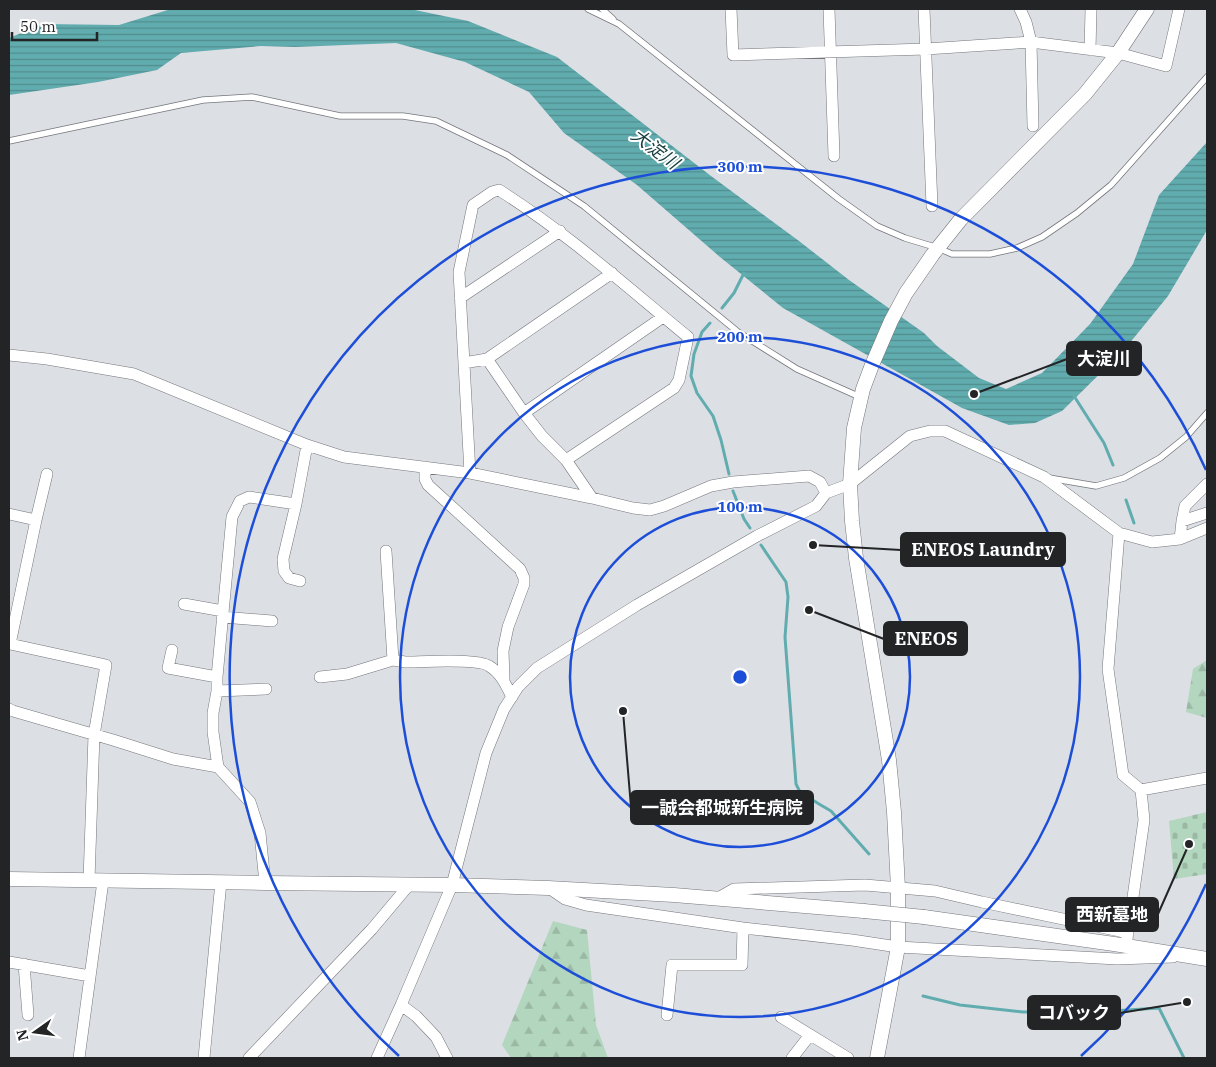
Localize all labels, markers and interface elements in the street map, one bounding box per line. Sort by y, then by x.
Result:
scale bar [12,10,98,42]
text: 50 m [20,17,56,36]
water label: 大淀川 [627,123,685,175]
text: 300 m [717,157,763,176]
text: 200 m [717,327,763,346]
callout: 大淀川 [1067,342,1141,375]
text: 大淀川 [1077,347,1131,370]
text: 100 m [717,497,763,516]
callout: ENEOS Laundry [901,533,1065,566]
text: ENEOS Laundry [911,538,1055,561]
callout: ENEOS [884,622,967,655]
text: ENEOS [895,627,957,650]
centre of rings [731,668,749,686]
callout: 一誠会都城新生病院 [631,791,813,824]
text: 一誠会都城新生病院 [641,796,803,819]
callout: 西新墓地 [1066,898,1158,931]
text: 西新墓地 [1076,903,1148,926]
callout: コバック [1028,996,1120,1029]
text: コバック [1038,1001,1110,1024]
north arrow [10,1007,60,1057]
text: N [12,1028,32,1043]

